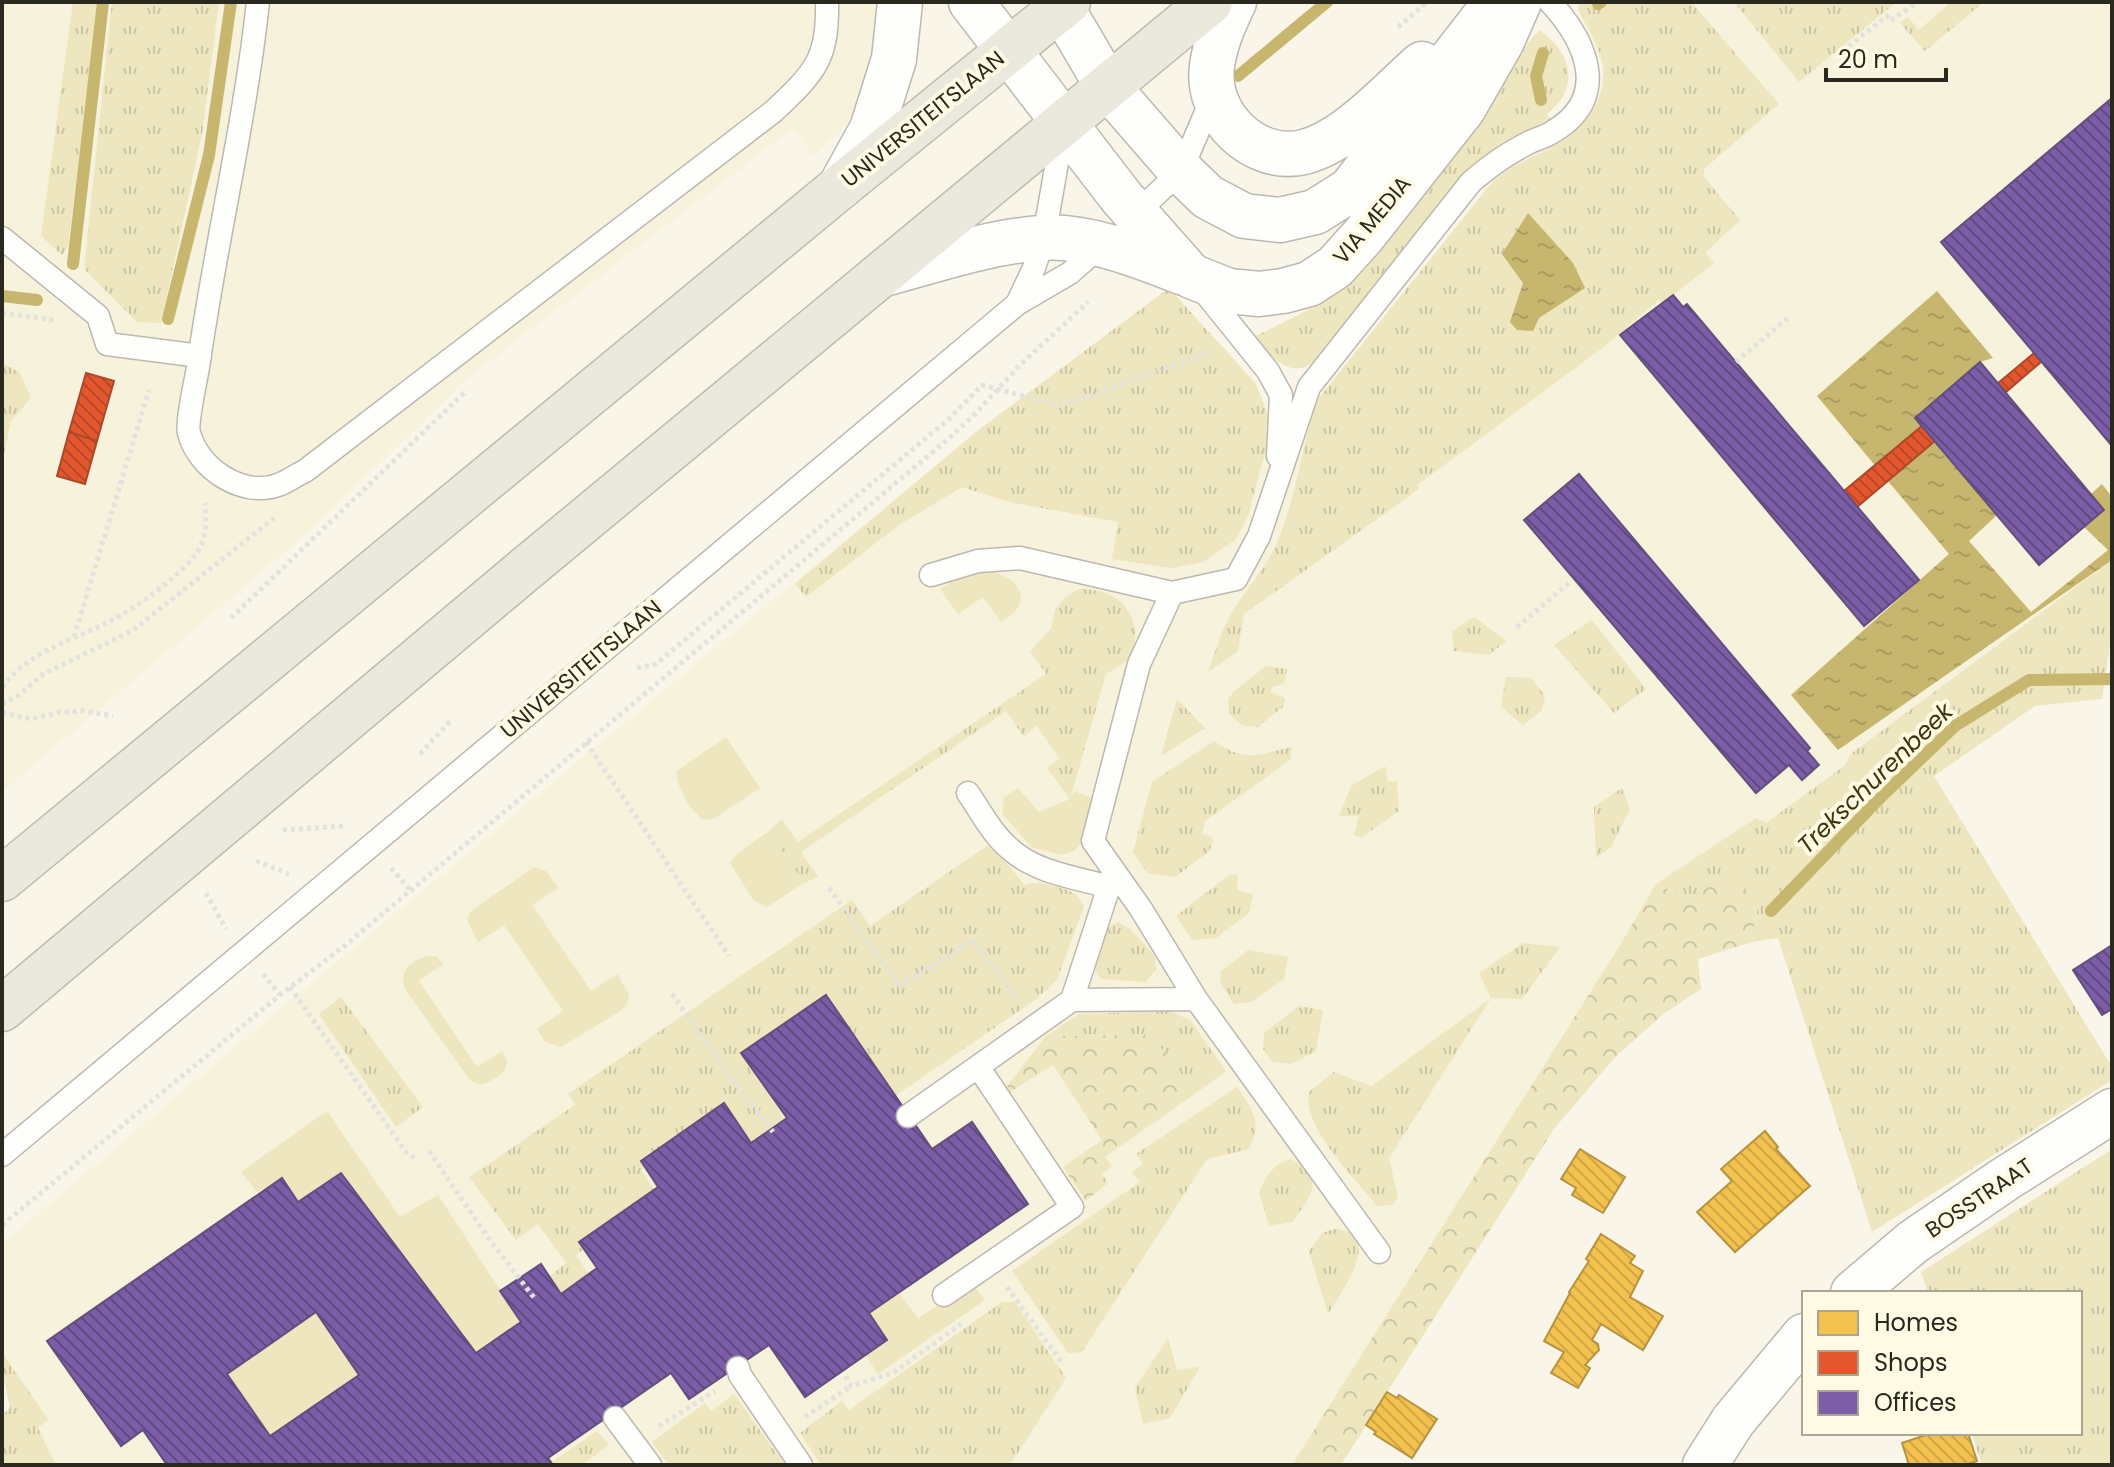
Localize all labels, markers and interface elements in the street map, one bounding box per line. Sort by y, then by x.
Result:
scale bar [1826,32,1946,82]
text: 20 m [1838,43,1898,76]
street label: UNIVERSITEITSLAAN [835,44,1011,194]
street label: VIA MEDIA [1326,169,1418,271]
street label: UNIVERSITEITSLAAN [494,592,668,746]
water label: Trekschurenbeek [1790,694,1961,861]
street label: BOSSTRAAT [1919,1151,2039,1245]
legend [1802,1291,2082,1435]
text: Homes [1874,1306,1958,1339]
text: Shops [1874,1346,1948,1379]
text: Offices [1874,1386,1957,1419]

